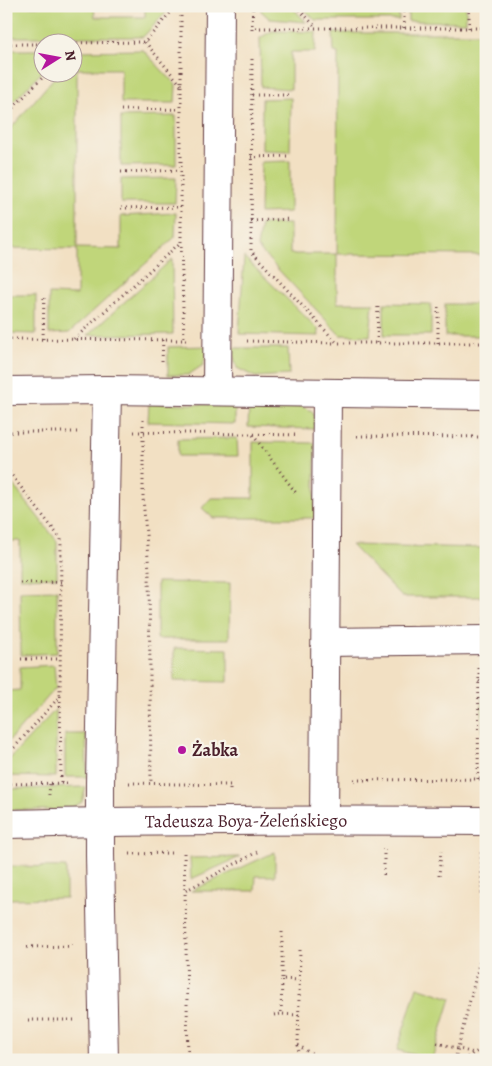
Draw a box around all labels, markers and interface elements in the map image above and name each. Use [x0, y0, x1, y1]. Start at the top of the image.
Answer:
north arrow [32, 32, 82, 82]
text: N [60, 49, 81, 62]
place label: Żabka [192, 738, 238, 762]
marker: Żabka [176, 744, 188, 756]
street label: Tadeusza Boya-Żeleńskiego [145, 808, 347, 833]

